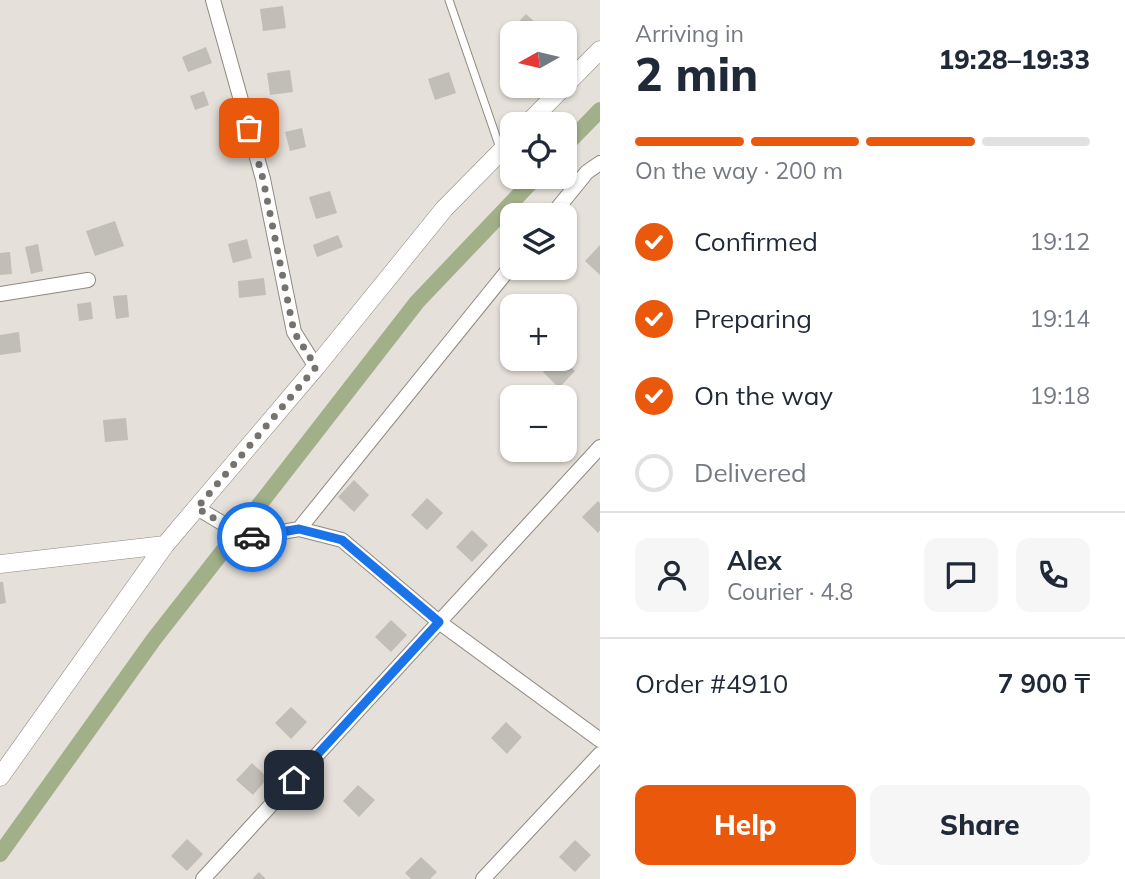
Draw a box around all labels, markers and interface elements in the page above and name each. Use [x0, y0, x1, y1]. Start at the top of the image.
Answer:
text: Arriving in [635, 19, 744, 48]
north arrow [500, 21, 578, 98]
map controls [500, 21, 577, 462]
text: 19:28–19:33 [939, 43, 1090, 76]
text: 2 min [635, 45, 758, 103]
pin [219, 98, 279, 158]
icon: bag [230, 109, 268, 147]
button: locate [500, 112, 577, 189]
text: On the way · 200 m [635, 156, 843, 185]
button: layers [500, 203, 577, 280]
icon: check [635, 223, 673, 261]
text: Confirmed [694, 225, 818, 258]
text: 19:12 [1030, 227, 1090, 256]
button: + [500, 294, 577, 371]
icon: check [635, 300, 673, 338]
text: Preparing [694, 302, 812, 335]
text: 19:14 [1030, 304, 1090, 333]
icon: check [635, 377, 673, 415]
text: On the way [694, 379, 833, 412]
text: 19:18 [1030, 381, 1090, 410]
button: − [500, 385, 577, 462]
text: Delivered [694, 456, 807, 489]
courier [217, 502, 287, 572]
icon: car [233, 518, 271, 556]
button: person [635, 538, 709, 612]
button: chat [924, 538, 998, 612]
button: phone [1016, 538, 1090, 612]
text: Alex [727, 544, 782, 577]
text: Courier · 4.8 [727, 577, 853, 606]
text: Order #4910 [635, 667, 788, 700]
text: 7 900 ₸ [998, 667, 1090, 700]
pin [264, 750, 324, 810]
icon: home [275, 761, 313, 799]
button: Help [635, 785, 856, 865]
button: Share [870, 785, 1090, 865]

